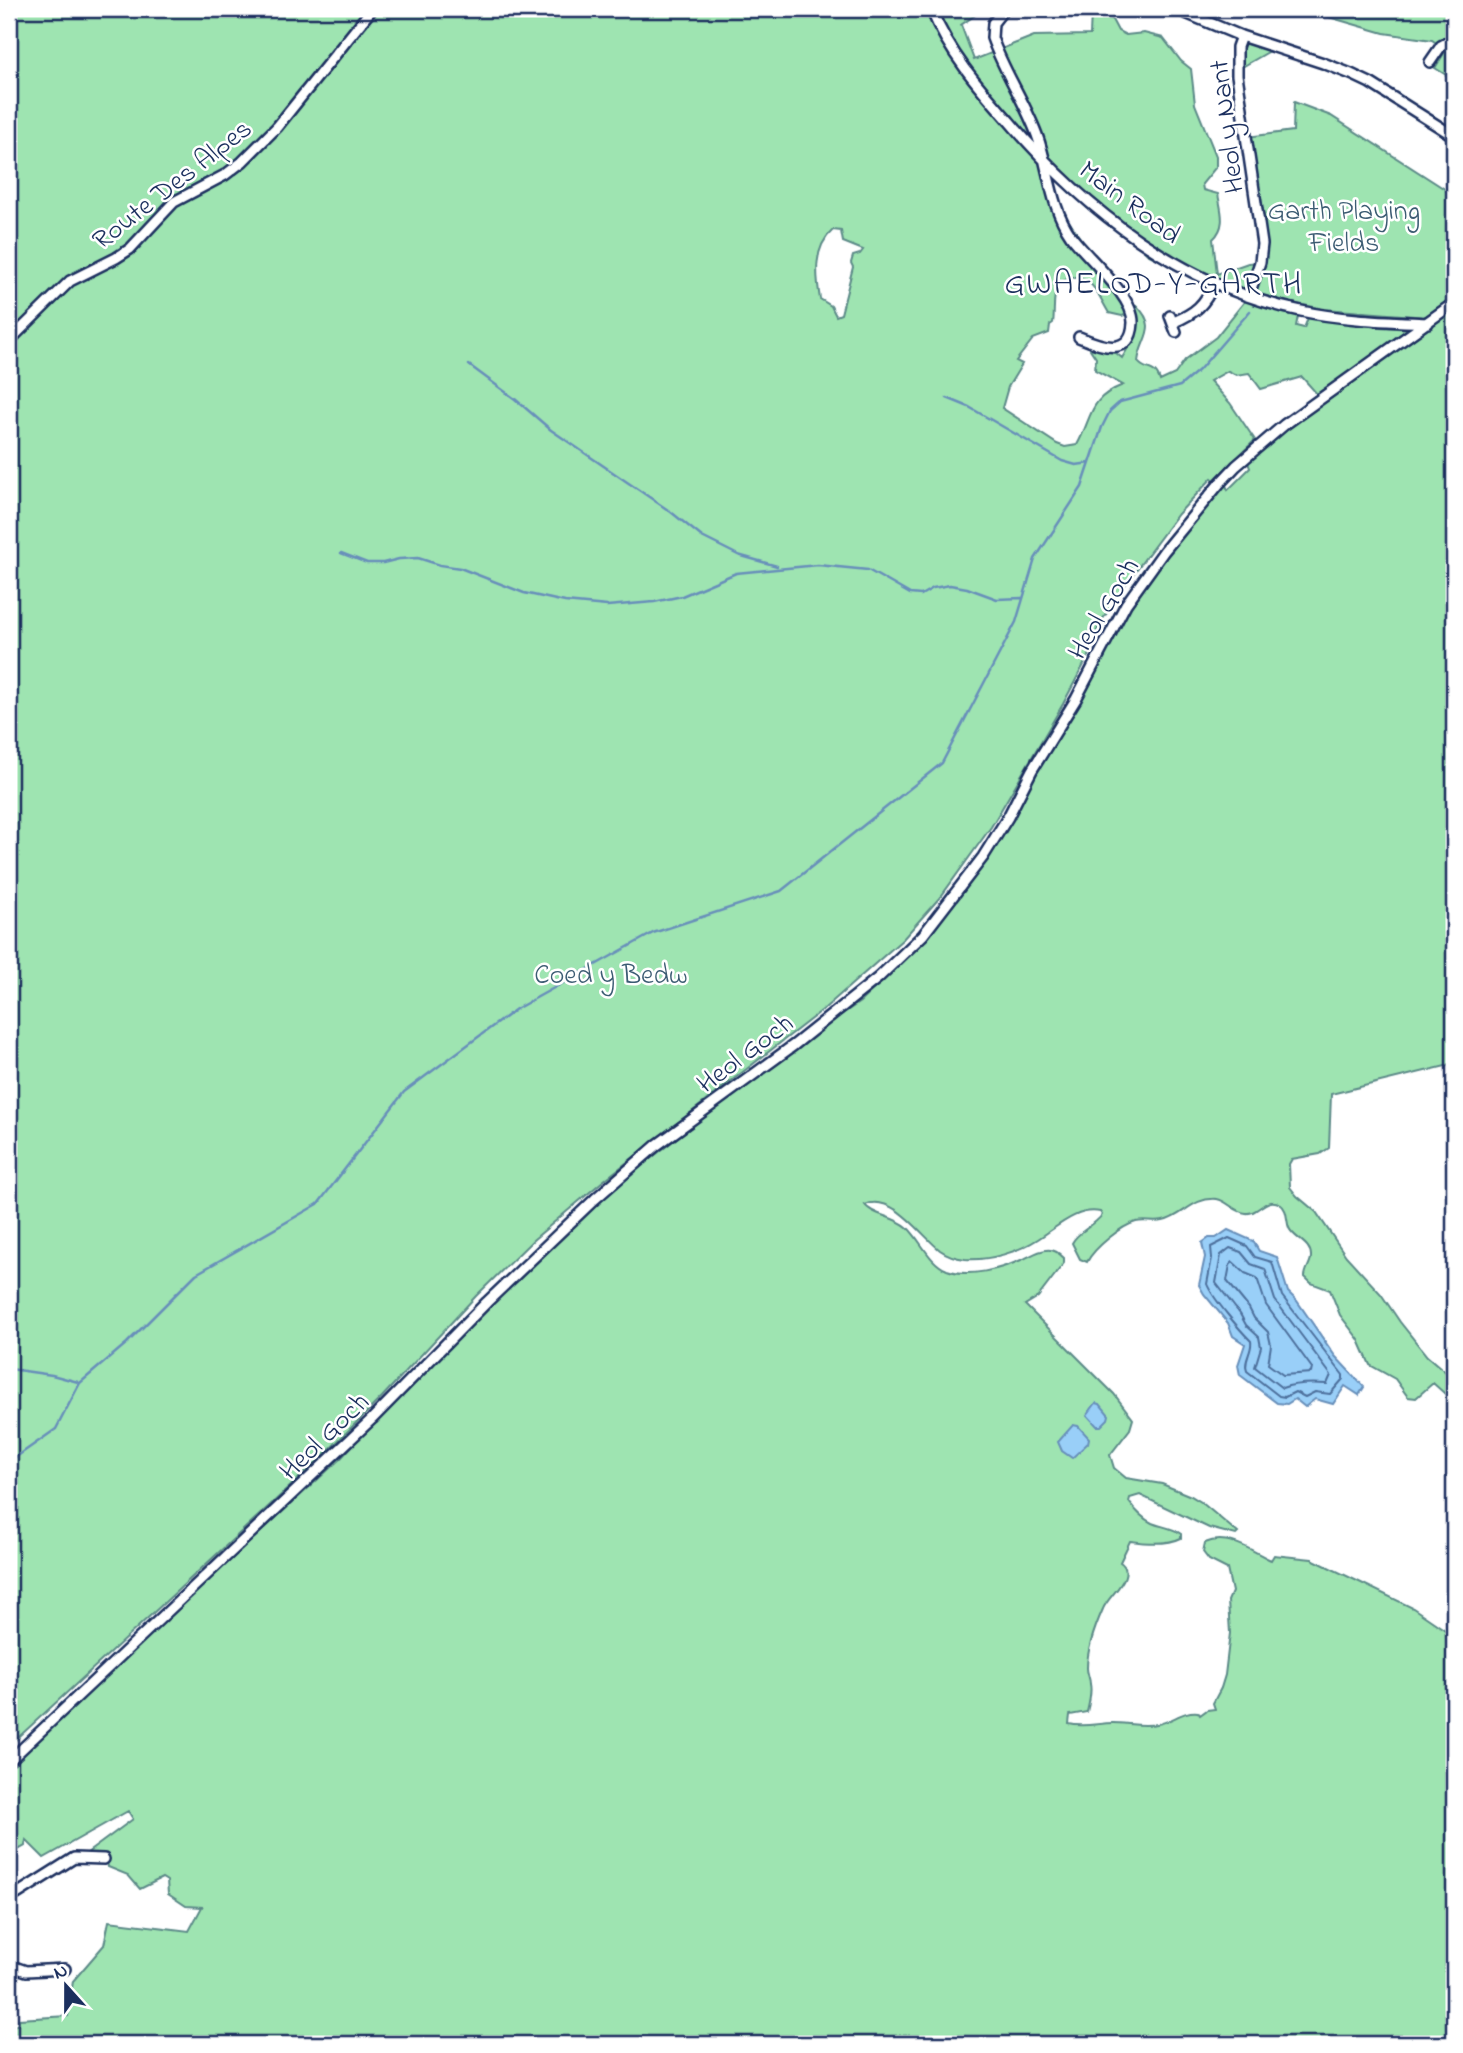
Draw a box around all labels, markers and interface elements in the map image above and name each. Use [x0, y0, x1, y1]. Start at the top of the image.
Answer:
street label: Heol y Nant [1200, 58, 1257, 196]
street label: Route Des Alpes [84, 110, 262, 261]
street label: Main Road [1069, 152, 1189, 256]
park label: Garth Playing Fields [1268, 192, 1420, 265]
district label: GWAELOD-Y-GARTH [1005, 262, 1303, 309]
street label: Heol Goch [1059, 551, 1151, 668]
park label: Coed y Bedw [534, 956, 688, 997]
street label: Heol Goch [689, 1005, 803, 1105]
street label: Heol Goch [271, 1384, 380, 1491]
north arrow [32, 1952, 102, 2022]
text: N [50, 1957, 72, 1987]

